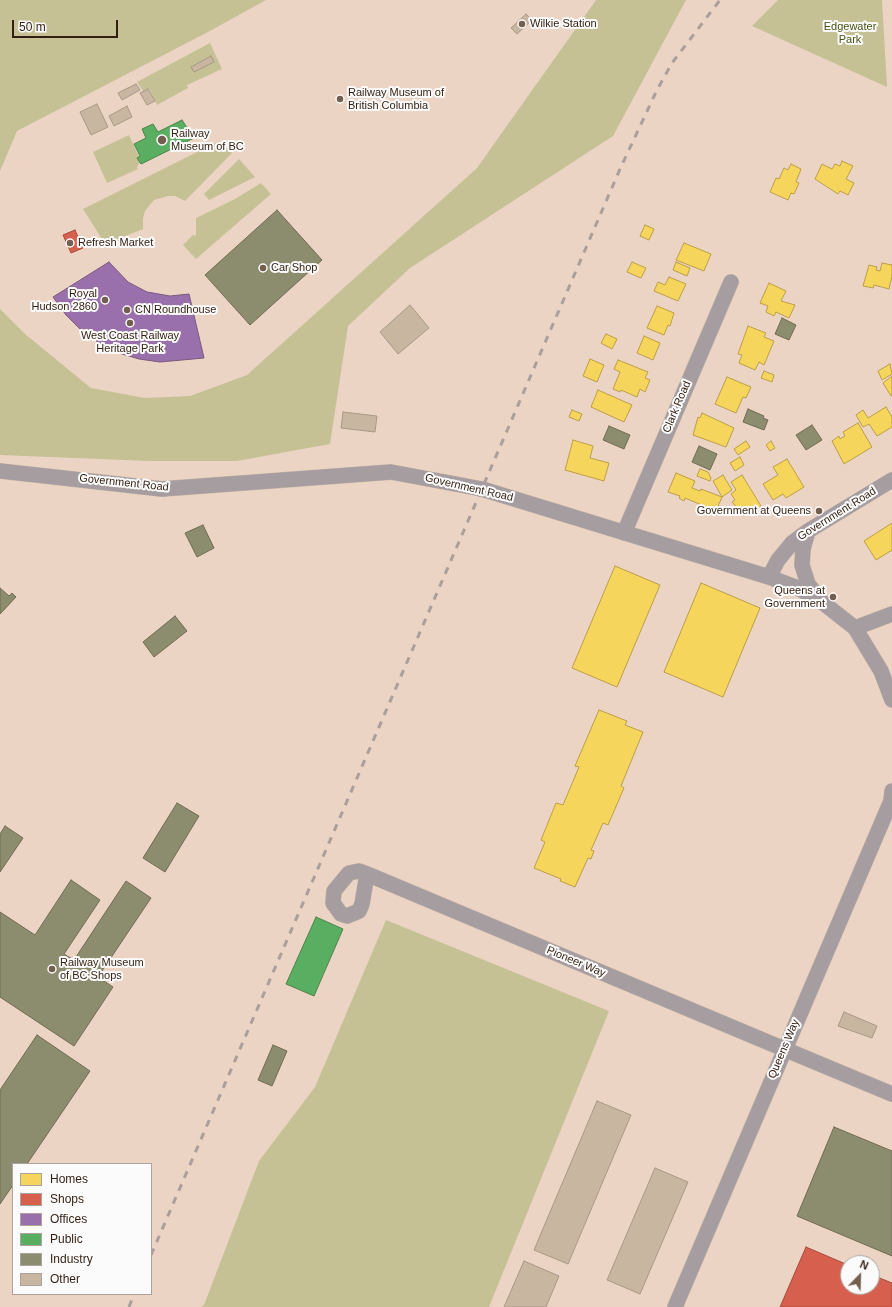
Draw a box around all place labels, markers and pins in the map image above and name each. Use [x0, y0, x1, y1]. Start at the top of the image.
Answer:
place label: Wilkie Station [530, 17, 597, 31]
marker: Wilkie Station [517, 19, 527, 29]
place label: Railway Museum of British Columbia [348, 86, 444, 112]
marker: Railway Museum of British Columbia [335, 94, 345, 104]
place label: Railway Museum of BC [171, 127, 244, 153]
marker: Railway Museum of BC [156, 134, 168, 146]
place label: Refresh Market [78, 236, 153, 250]
marker: Refresh Market [65, 238, 75, 248]
place label: Car Shop [271, 261, 317, 275]
marker: Car Shop [258, 263, 268, 273]
place label: Royal Hudson 2860 [32, 287, 97, 313]
marker: Royal Hudson 2860 [100, 295, 110, 305]
place label: CN Roundhouse [135, 303, 216, 317]
marker: CN Roundhouse [122, 305, 132, 315]
marker: West Coast Railway Heritage Park [125, 318, 135, 328]
place label: West Coast Railway Heritage Park [81, 329, 179, 355]
place label: Government at Queens [697, 504, 811, 518]
marker: Government at Queens [814, 506, 824, 516]
place label: Queens at Government [764, 584, 825, 610]
marker: Queens at Government [828, 592, 838, 602]
place label: Railway Museum of BC Shops [60, 956, 144, 982]
marker: Railway Museum of BC Shops [47, 964, 57, 974]

